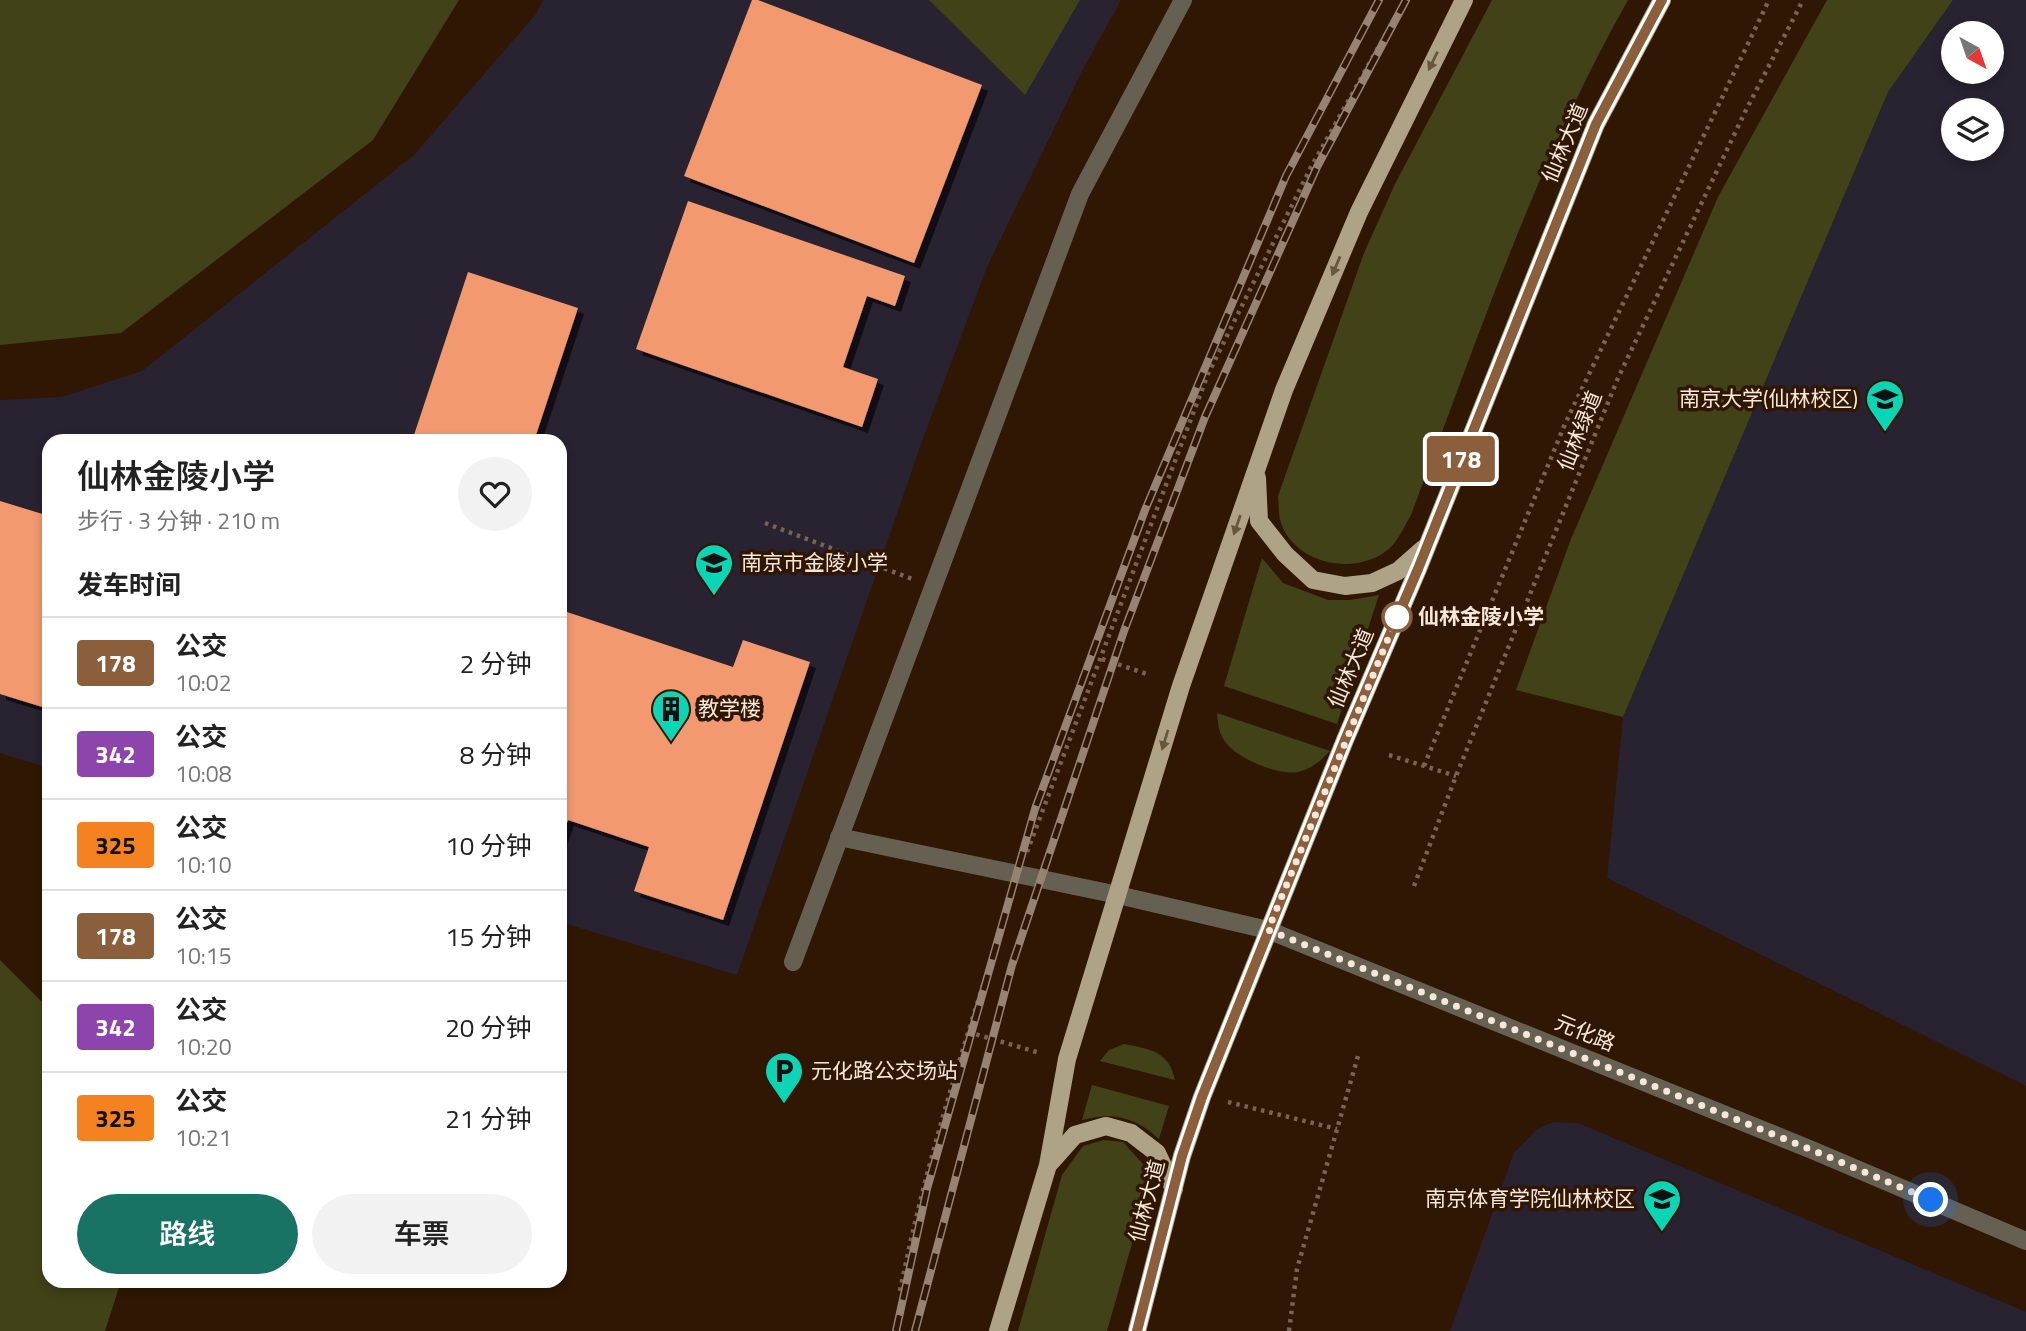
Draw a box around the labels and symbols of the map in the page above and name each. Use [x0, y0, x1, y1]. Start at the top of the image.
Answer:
north arrow [1941, 21, 2004, 84]
one-way arrow [1427, 51, 1438, 71]
street label: 仙林大道 [1533, 98, 1595, 188]
one-way arrow [1330, 256, 1341, 277]
school or university icon: 南京大学(仙林校区) [1864, 378, 1906, 433]
place label: 南京大学(仙林校区) [1679, 382, 1858, 414]
street label: 仙林绿道 [1549, 386, 1610, 476]
line badge: 178 [1421, 436, 1501, 482]
one-way arrow [1231, 514, 1242, 535]
school or university icon: 南京市金陵小学 [693, 542, 735, 597]
place label: 南京市金陵小学 [741, 546, 888, 578]
place label: 仙林金陵小学 [1418, 600, 1544, 632]
marker: 仙林金陵小学 [1382, 602, 1412, 632]
street label: 仙林大道 [1319, 623, 1381, 713]
building icon: 教学楼 [650, 688, 692, 743]
place label: 教学楼 [698, 692, 761, 724]
one-way arrow [1159, 730, 1169, 751]
street label: 元化路 [1550, 1005, 1621, 1059]
parking icon: 元化路公交场站 [763, 1050, 805, 1105]
place label: 元化路公交场站 [811, 1054, 958, 1086]
street label: 仙林大道 [1120, 1156, 1172, 1245]
school or university icon: 南京体育学院仙林校区 [1641, 1178, 1683, 1233]
place label: 南京体育学院仙林校区 [1425, 1182, 1635, 1214]
your location [1913, 1182, 1948, 1217]

